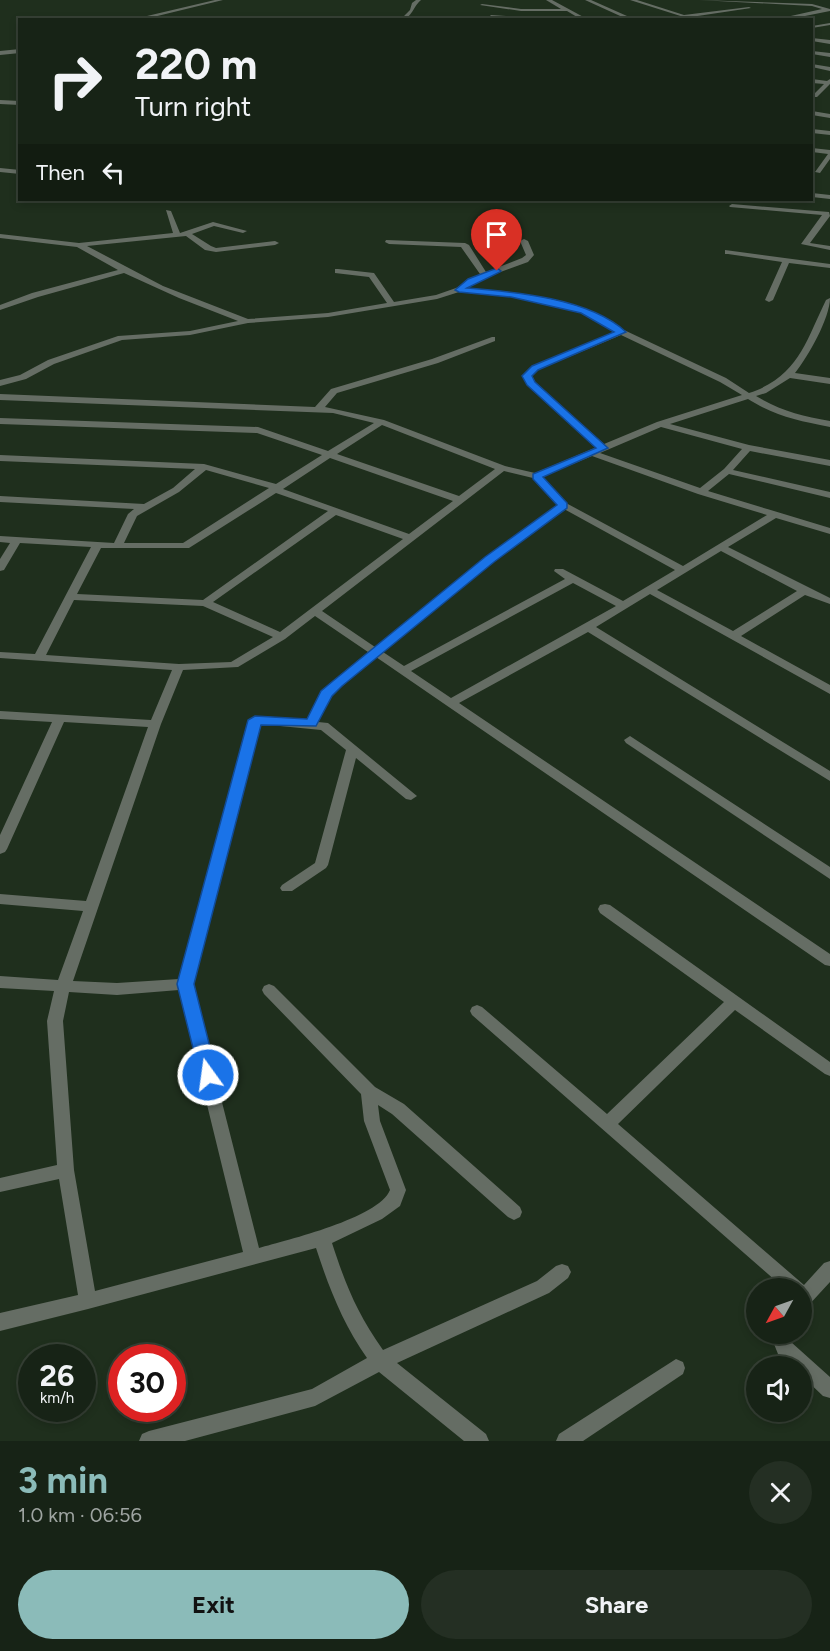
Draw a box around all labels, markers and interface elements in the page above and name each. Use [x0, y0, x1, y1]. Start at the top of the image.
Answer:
text: 220 m [135, 39, 257, 90]
icon: right [36, 42, 114, 120]
text: Turn right [135, 90, 251, 123]
icon: left [97, 156, 130, 189]
text: Then [36, 159, 85, 186]
pin [471, 209, 522, 271]
icon: arrive [480, 218, 513, 251]
position arrow [176, 1043, 240, 1107]
north arrow [746, 1278, 812, 1344]
map controls [746, 1278, 812, 1422]
speed limit sign: 30 [108, 1344, 186, 1422]
button: sound [746, 1356, 812, 1422]
text: 26 [40, 1357, 74, 1394]
text: km/h [40, 1389, 74, 1407]
text: 3 min [18, 1459, 108, 1502]
button: close [749, 1461, 812, 1524]
text: 1.0 km · 06:56 [18, 1503, 142, 1527]
button: Exit [18, 1570, 409, 1639]
button: Share [421, 1570, 812, 1639]

